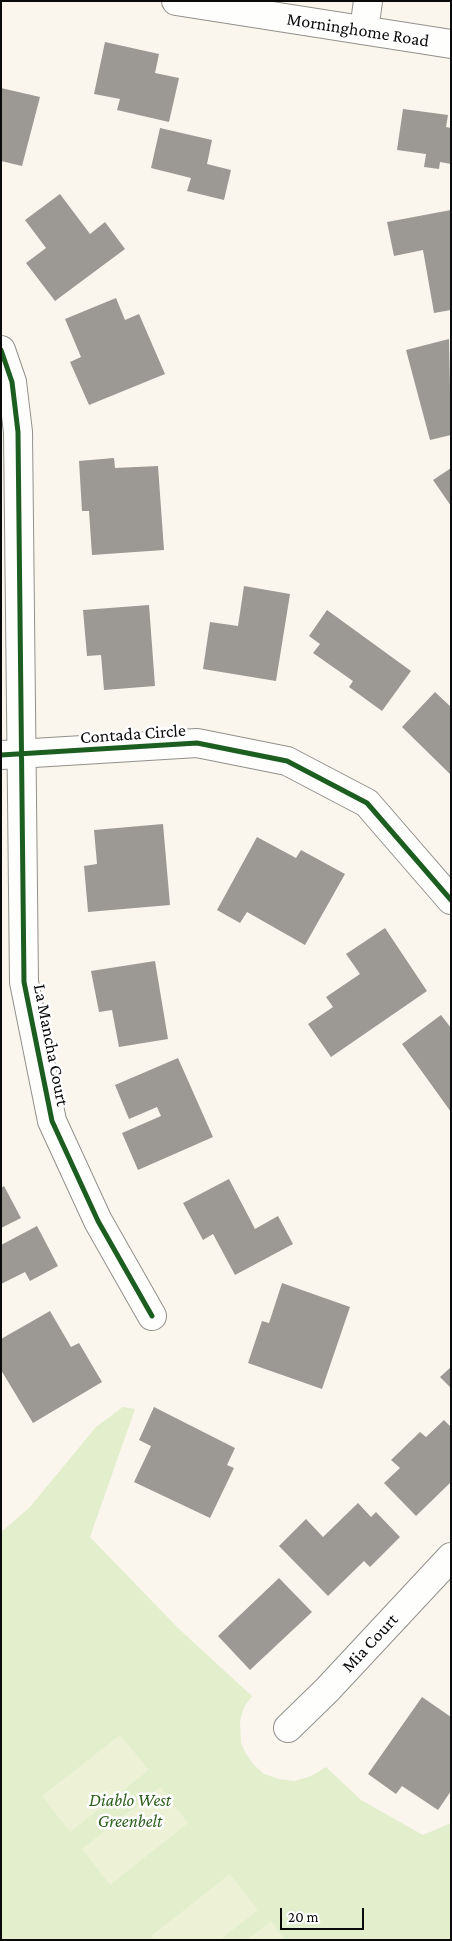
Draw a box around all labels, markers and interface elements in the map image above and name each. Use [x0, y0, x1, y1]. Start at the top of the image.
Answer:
street label: Morninghome Road [285, 8, 431, 52]
street label: Contada Circle [79, 720, 187, 748]
street label: La Mancha Court [29, 982, 73, 1108]
street label: Mia Court [337, 1609, 403, 1677]
park label: Diablo West Greenbelt [89, 1789, 171, 1832]
scale bar [282, 1898, 366, 1930]
text: 20 m [288, 1909, 319, 1925]

